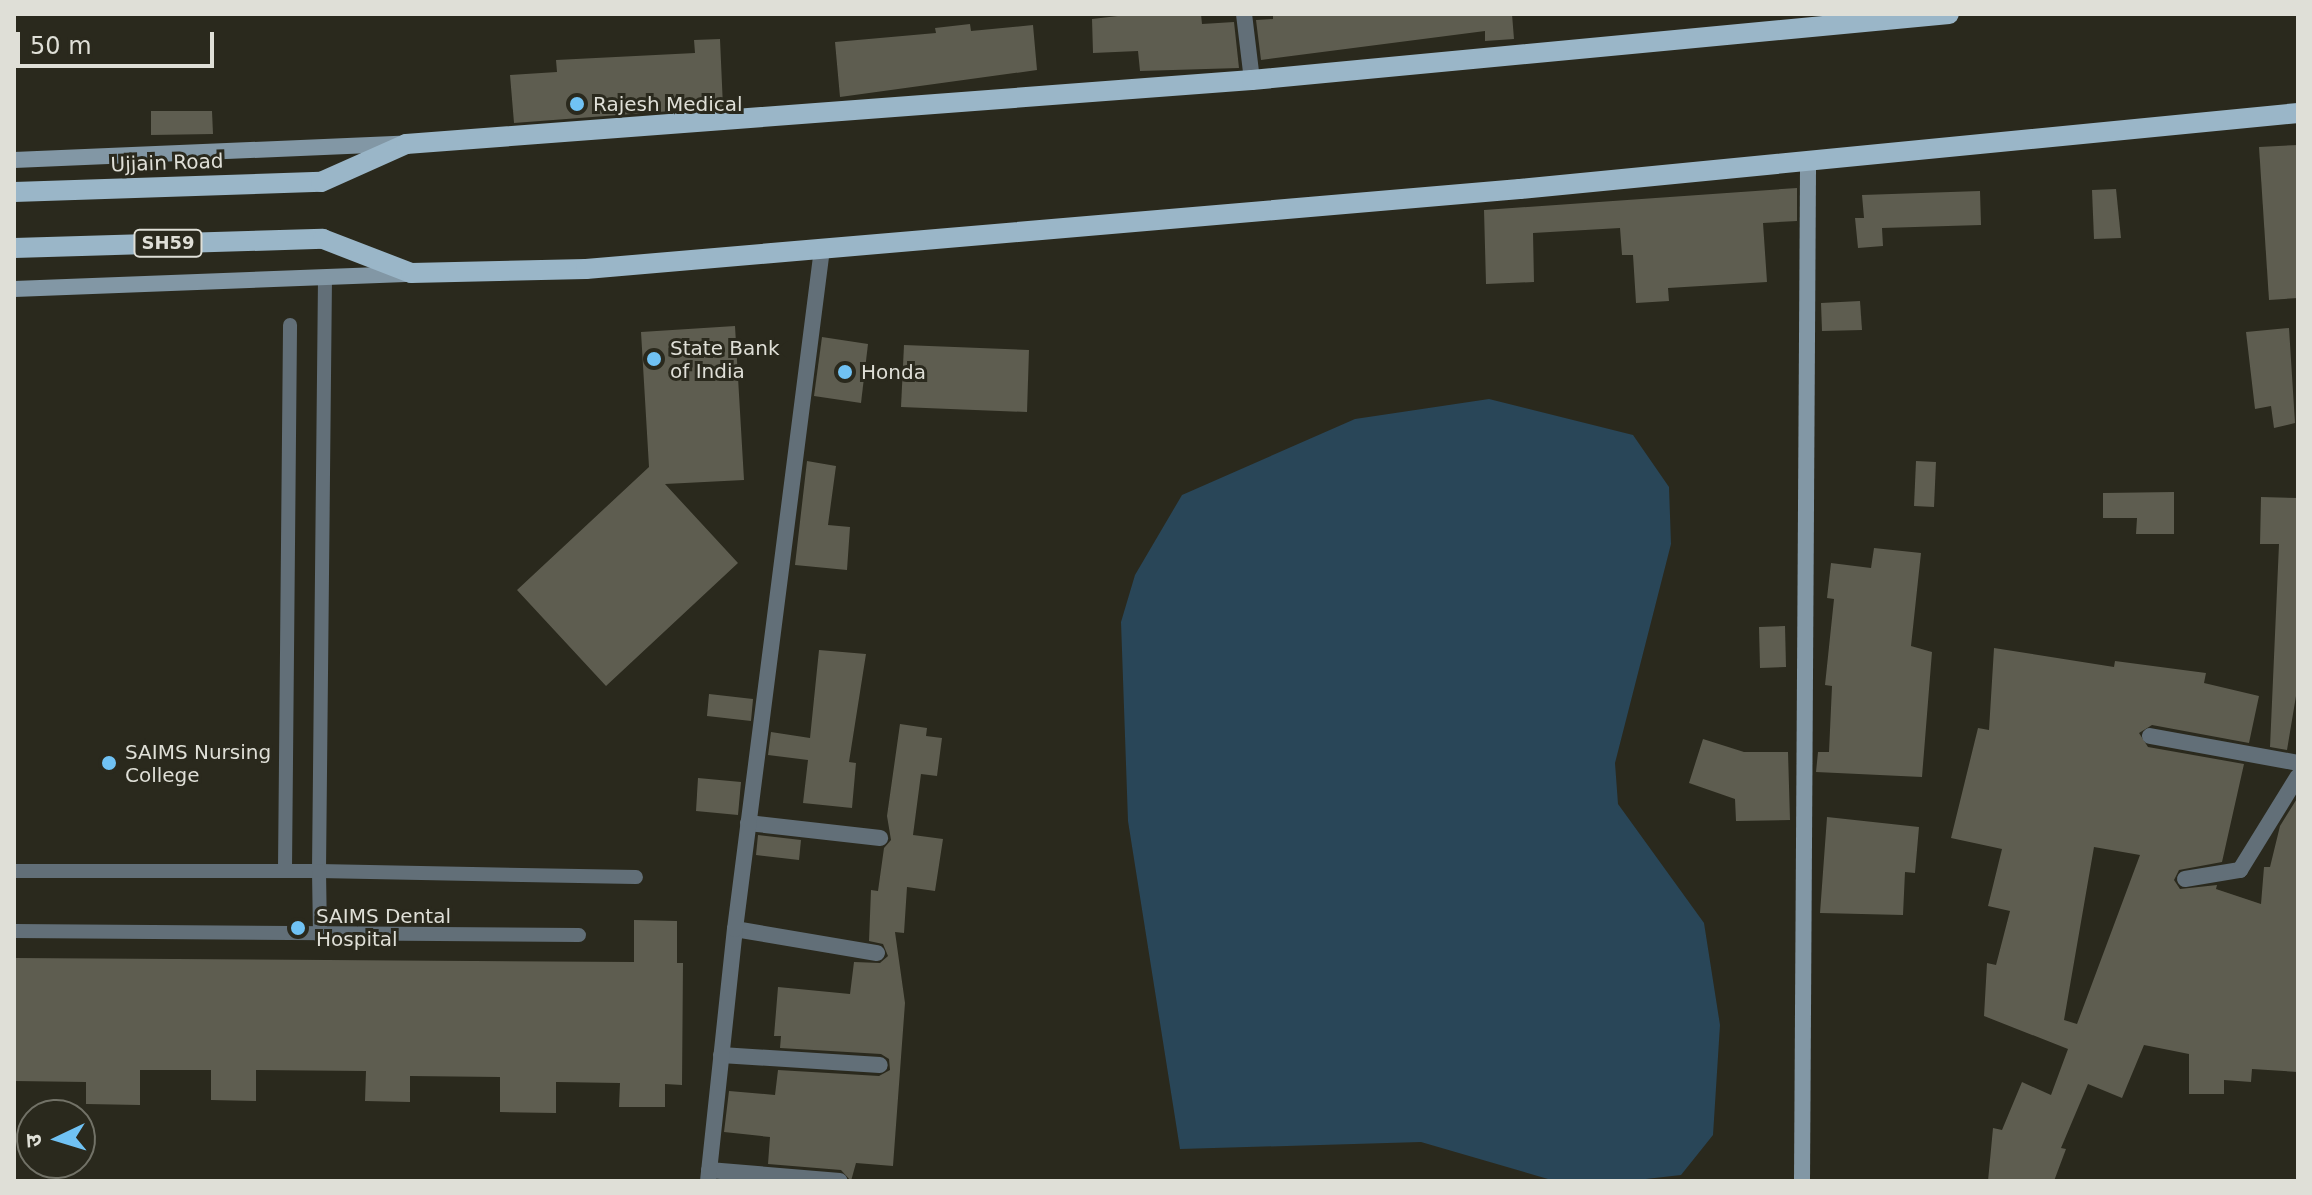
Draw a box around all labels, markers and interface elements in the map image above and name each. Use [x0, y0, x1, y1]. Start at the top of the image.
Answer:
scale bar [20, 16, 218, 66]
text: 50 m [30, 32, 92, 60]
place label: Rajesh Medical [593, 92, 743, 116]
marker: Rajesh Medical [568, 95, 586, 113]
street label: Ujjain Road [110, 149, 224, 177]
road number: SH59 [132, 229, 204, 257]
place label: State Bank of India [670, 336, 780, 383]
marker: State Bank of India [645, 350, 663, 368]
place label: Honda [861, 360, 926, 384]
marker: Honda [836, 363, 854, 381]
place label: SAIMS Nursing College [125, 740, 271, 787]
marker: SAIMS Nursing College [100, 754, 118, 772]
place label: SAIMS Dental Hospital [316, 904, 451, 951]
marker: SAIMS Dental Hospital [287, 917, 309, 939]
north arrow [16, 1099, 96, 1179]
text: उ [21, 1133, 46, 1148]

